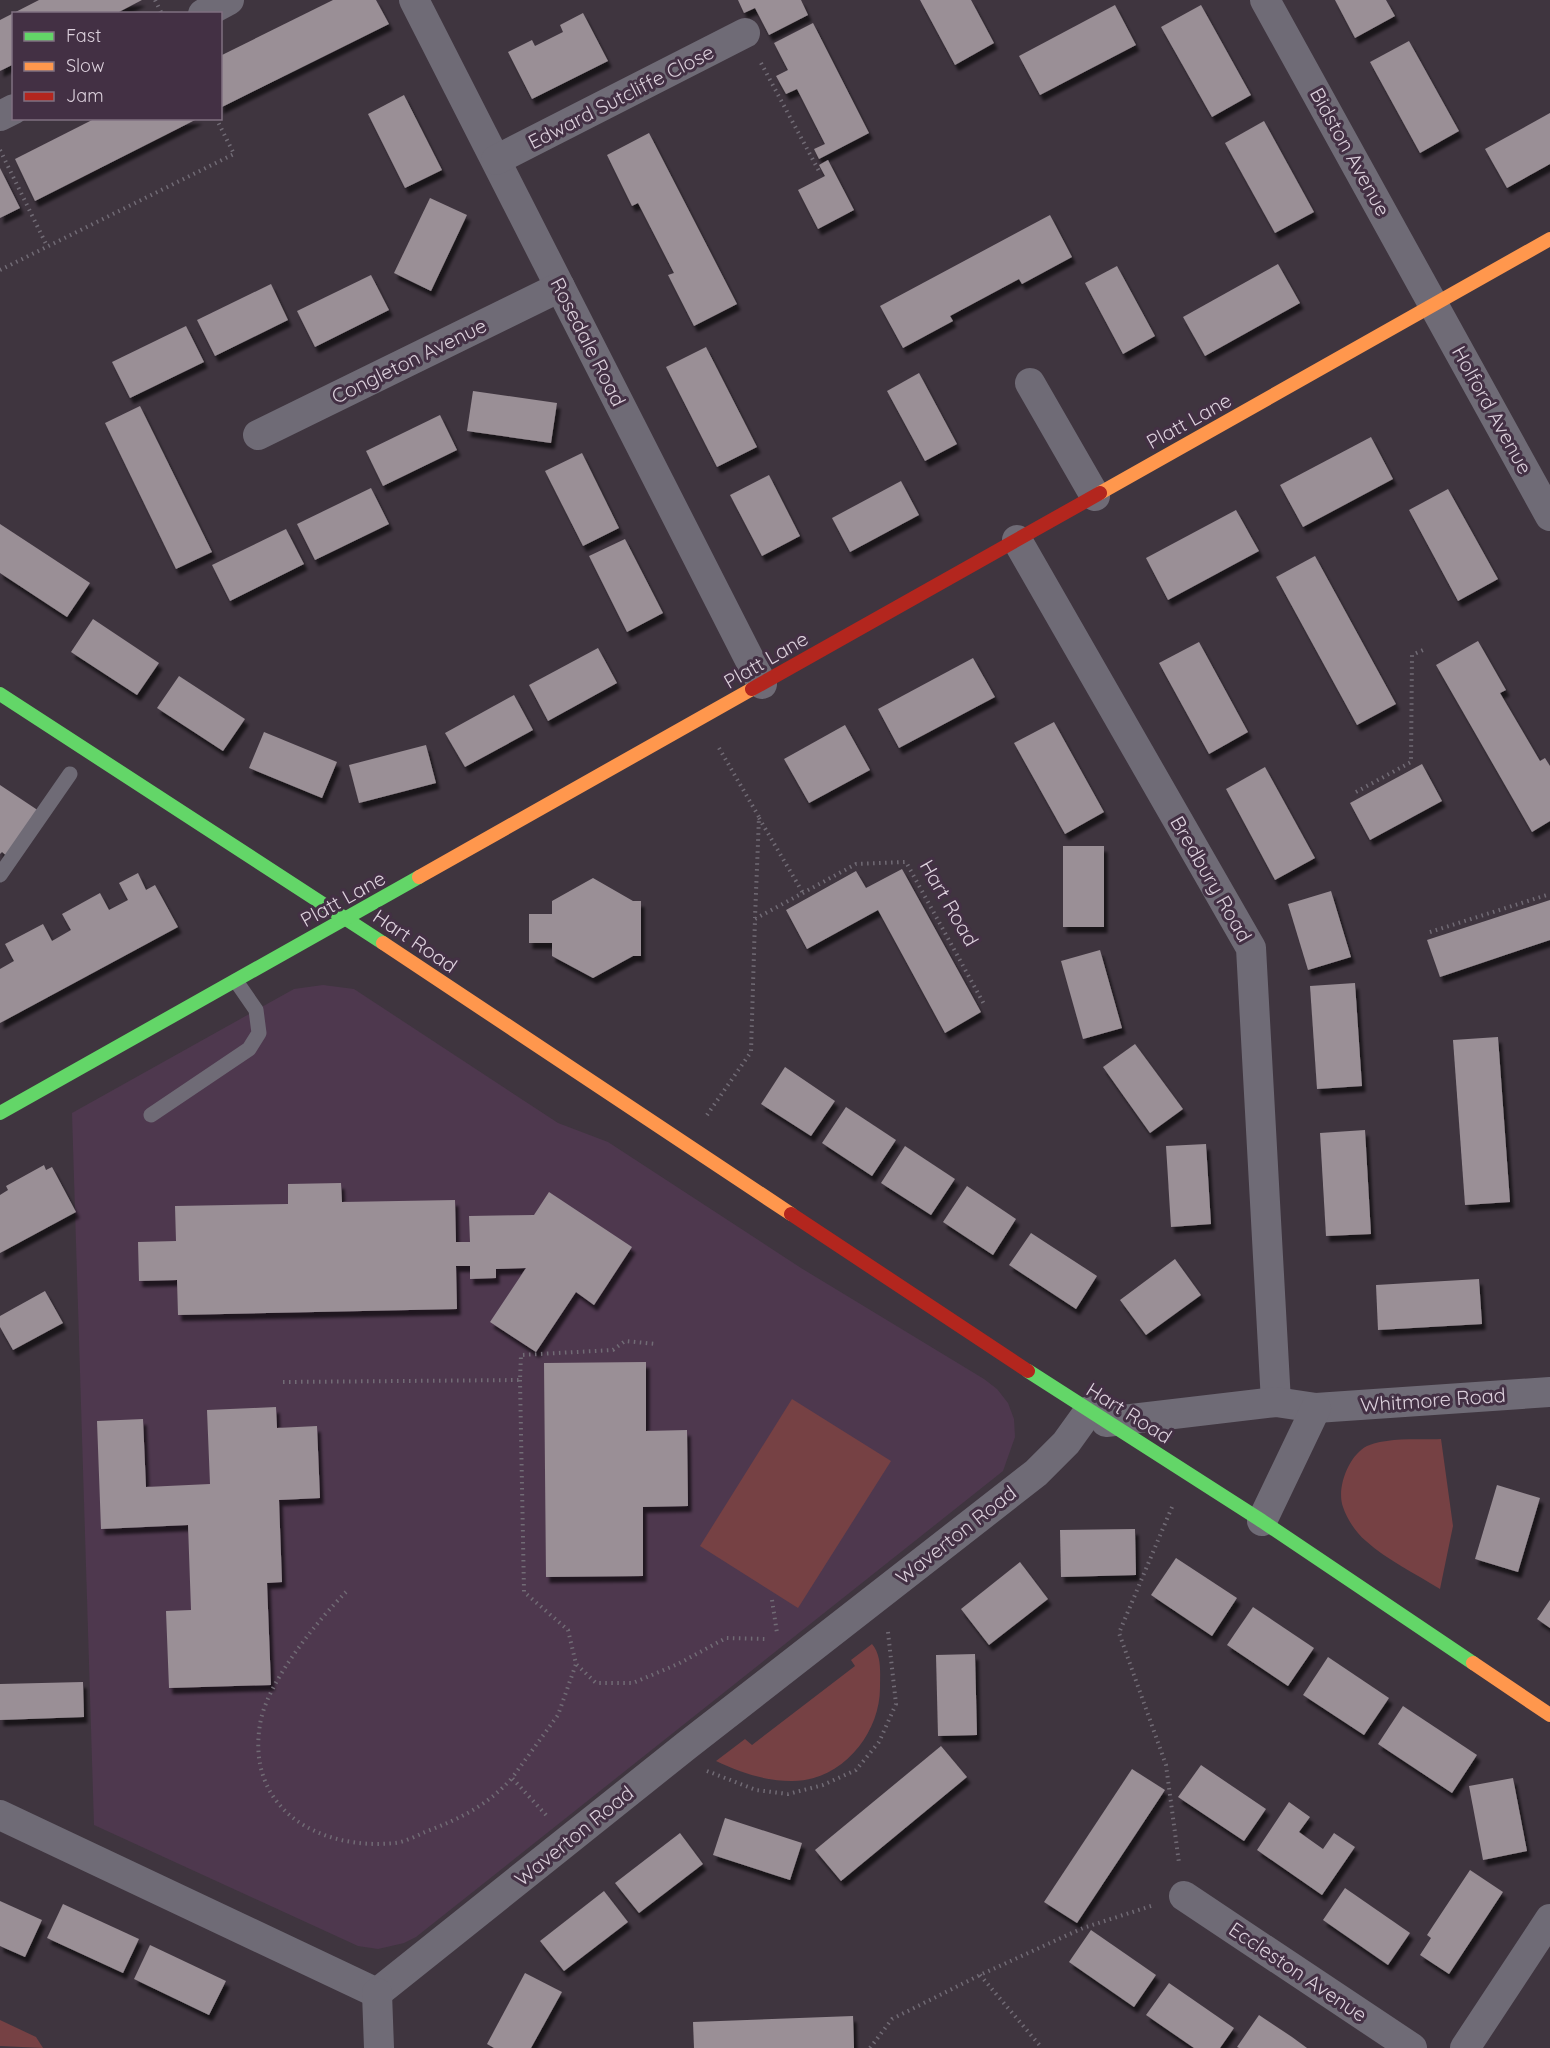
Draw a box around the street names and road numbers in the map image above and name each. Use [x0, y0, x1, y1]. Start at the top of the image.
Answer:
street label: Edward Sutcliffe Close [524, 39, 718, 154]
street label: Bidston Avenue [1305, 83, 1396, 220]
street label: Rosedale Road [545, 273, 632, 410]
street label: Congleton Avenue [327, 312, 490, 409]
street label: Holford Avenue [1447, 341, 1538, 478]
street label: Platt Lane [1142, 387, 1236, 454]
street label: Platt Lane [719, 625, 812, 694]
street label: Bredbury Road [1165, 811, 1258, 946]
street label: Hart Road [915, 855, 984, 951]
street label: Platt Lane [296, 865, 390, 932]
street label: Hart Road [368, 903, 462, 978]
street label: Hart Road [1082, 1377, 1177, 1449]
street label: Whitmore Road [1359, 1382, 1507, 1417]
street label: Waverton Road [891, 1480, 1021, 1589]
street label: Waverton Road [509, 1780, 638, 1891]
street label: Eccleston Avenue [1224, 1916, 1372, 2027]

